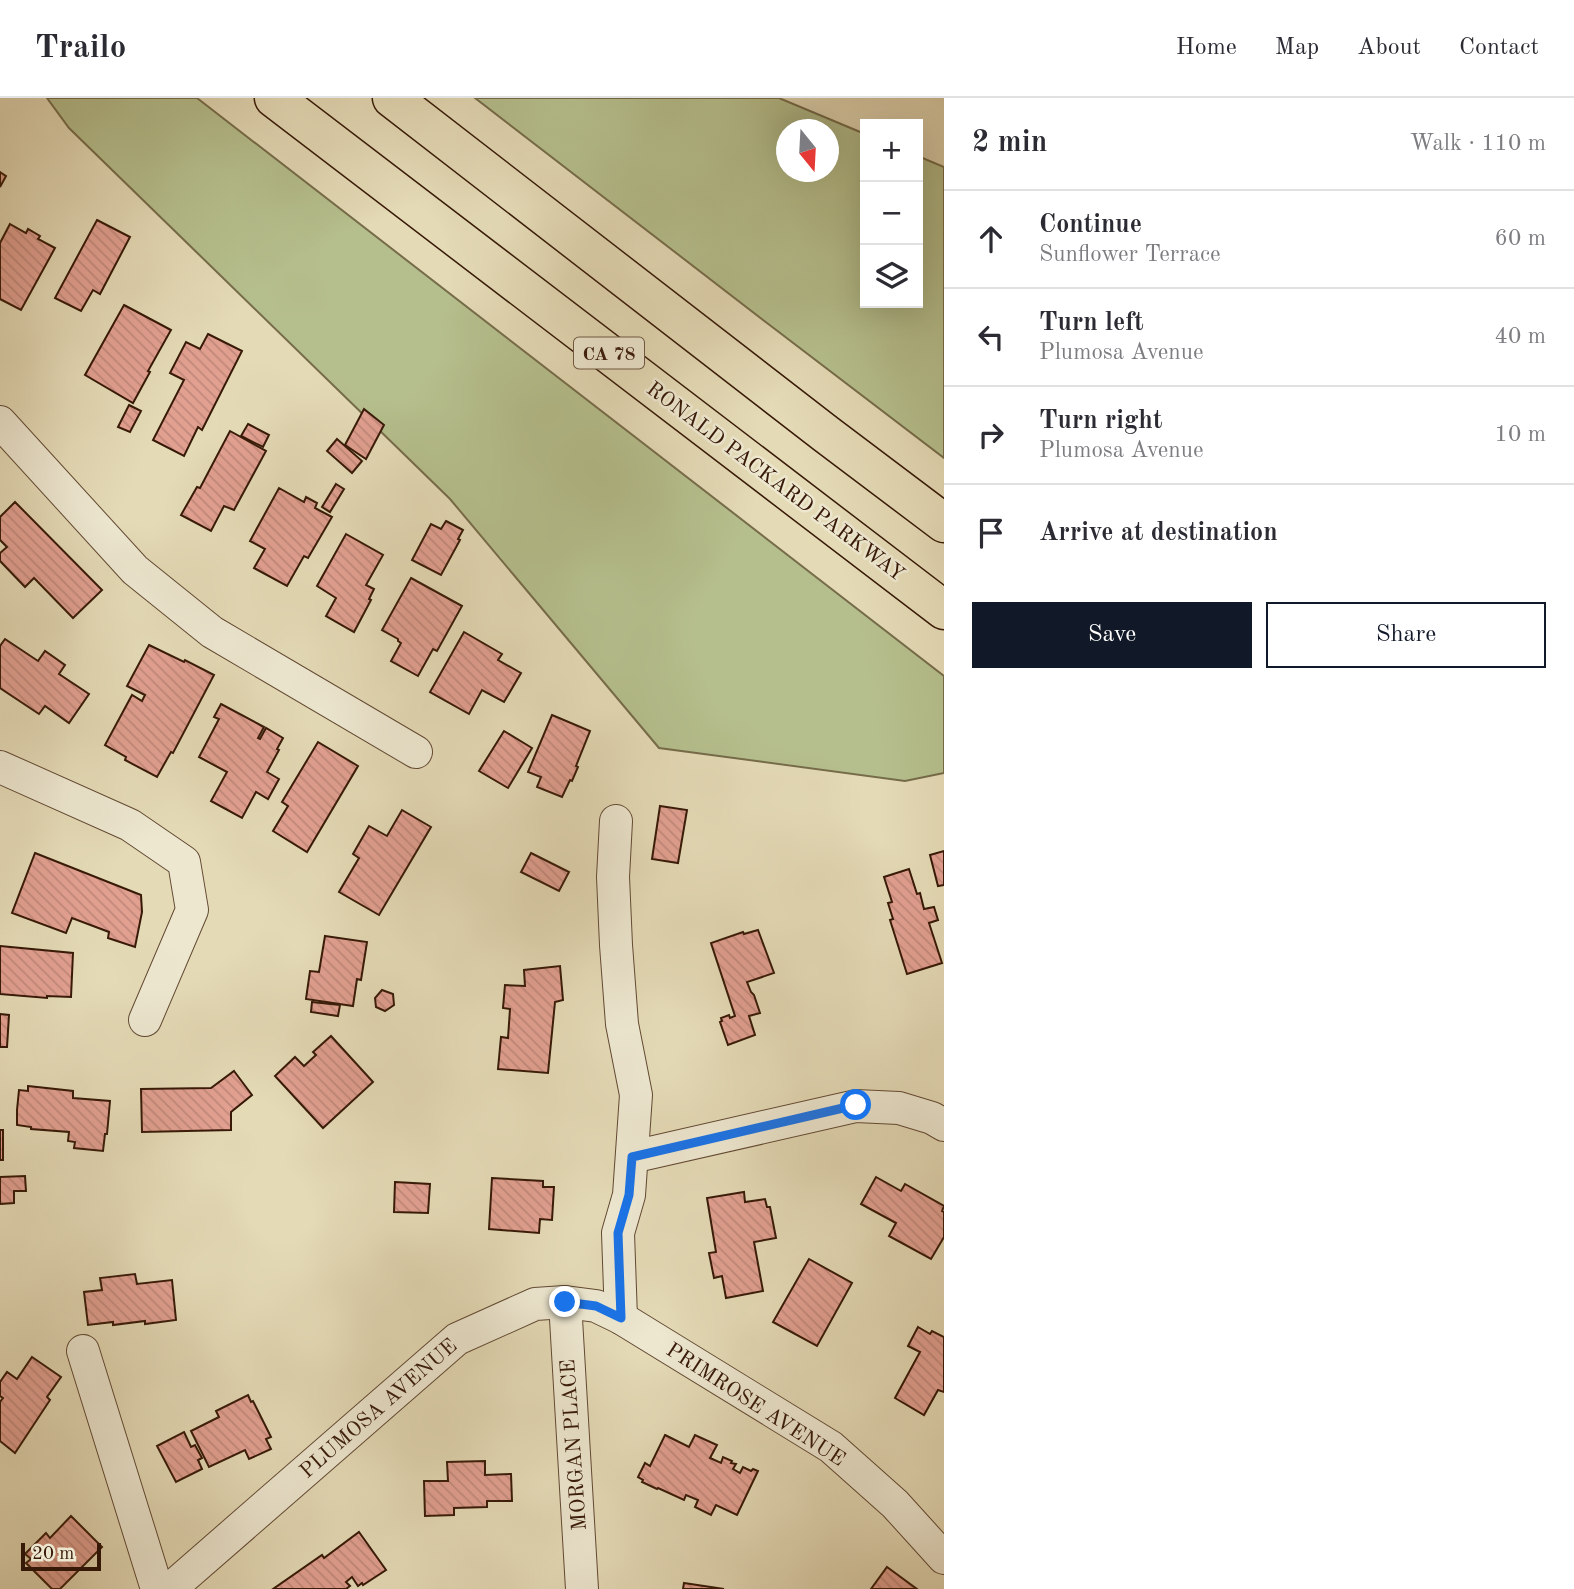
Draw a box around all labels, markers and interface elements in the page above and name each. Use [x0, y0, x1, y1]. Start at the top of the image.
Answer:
text: Trailo [35, 32, 126, 65]
text: Home [1176, 36, 1237, 60]
text: Map [1275, 36, 1319, 60]
text: About [1357, 36, 1421, 60]
text: Contact [1459, 36, 1539, 60]
north arrow [776, 119, 839, 182]
map controls [860, 119, 923, 308]
button: + [860, 119, 923, 182]
text: 2 min [972, 128, 1047, 158]
text: Walk · 110 m [1410, 132, 1546, 155]
button: − [860, 182, 923, 245]
text: Continue [1039, 212, 1142, 238]
icon: ahead [972, 220, 1010, 258]
text: 60 m [1495, 227, 1546, 250]
text: Sunflower Terrace [1039, 243, 1221, 266]
button: layers [860, 245, 923, 308]
text: Turn left [1039, 310, 1144, 336]
icon: left [972, 318, 1010, 356]
text: 40 m [1495, 325, 1546, 348]
road number: CA 78 [574, 338, 644, 368]
text: Plumosa Avenue [1039, 341, 1204, 364]
street label: RONALD PACKARD PARKWAY [642, 379, 908, 586]
text: Turn right [1039, 408, 1162, 434]
icon: right [972, 416, 1010, 454]
text: 10 m [1495, 423, 1546, 446]
text: Plumosa Avenue [1039, 439, 1204, 462]
icon: arrive [972, 514, 1010, 552]
text: Arrive at destination [1039, 520, 1278, 546]
button: Save [972, 602, 1252, 668]
button: Share [1266, 602, 1546, 668]
route start [840, 1089, 871, 1120]
route end [549, 1286, 580, 1317]
street label: PLUMOSA AVENUE [296, 1335, 462, 1483]
street label: PRIMROSE AVENUE [662, 1340, 848, 1471]
street label: MORGAN PLACE [558, 1358, 591, 1531]
scale bar [21, 1540, 102, 1572]
text: 20 m [32, 1545, 74, 1564]

